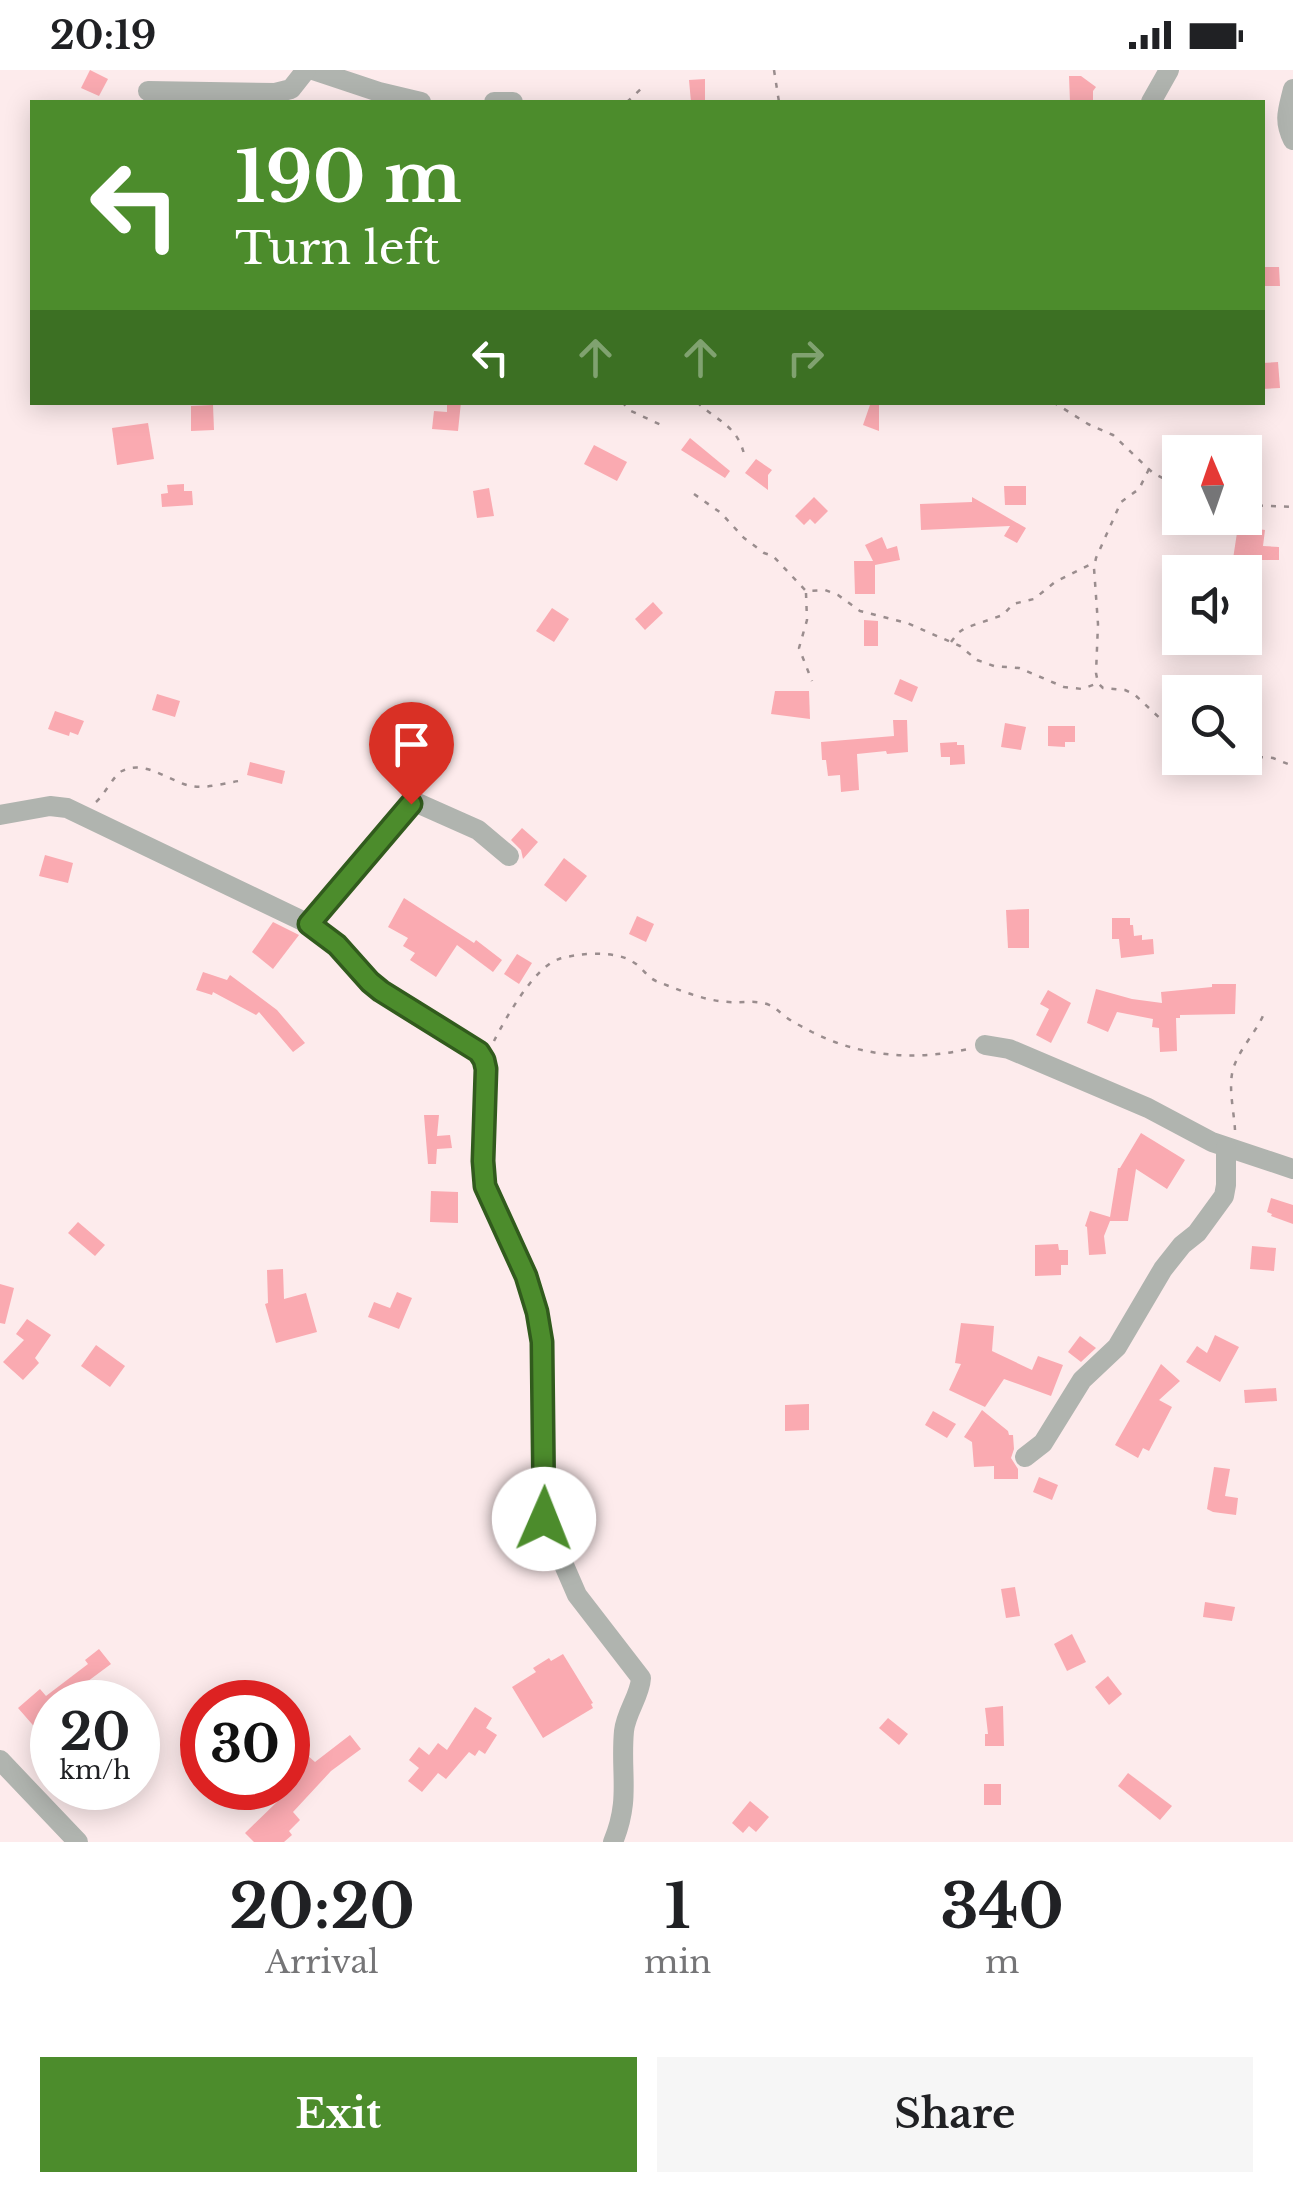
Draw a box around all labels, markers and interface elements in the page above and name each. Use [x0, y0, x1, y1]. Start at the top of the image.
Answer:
text: 20:19 [50, 12, 156, 59]
text: 190 m [235, 134, 462, 221]
icon: left [70, 140, 200, 270]
text: Turn left [235, 220, 440, 276]
icon: left [463, 330, 518, 385]
icon: ahead [568, 330, 623, 385]
icon: ahead [673, 330, 728, 385]
icon: right [778, 330, 833, 385]
north arrow [1162, 435, 1262, 535]
map controls [1162, 435, 1262, 775]
button: sound [1162, 555, 1262, 655]
button: search [1162, 675, 1262, 775]
pin [369, 702, 454, 805]
icon: arrive [384, 717, 439, 772]
position arrow [492, 1467, 596, 1571]
speed limit sign: 30 [180, 1680, 310, 1810]
text: 20 [60, 1701, 130, 1764]
text: km/h [60, 1755, 130, 1786]
text: 20:20 [229, 1870, 415, 1944]
text: 1 [665, 1870, 691, 1944]
text: 340 [940, 1870, 1064, 1944]
text: Arrival [265, 1942, 379, 1982]
text: min [644, 1942, 711, 1982]
text: m [985, 1942, 1019, 1982]
button: Exit [40, 2057, 637, 2172]
button: Share [657, 2057, 1253, 2172]

